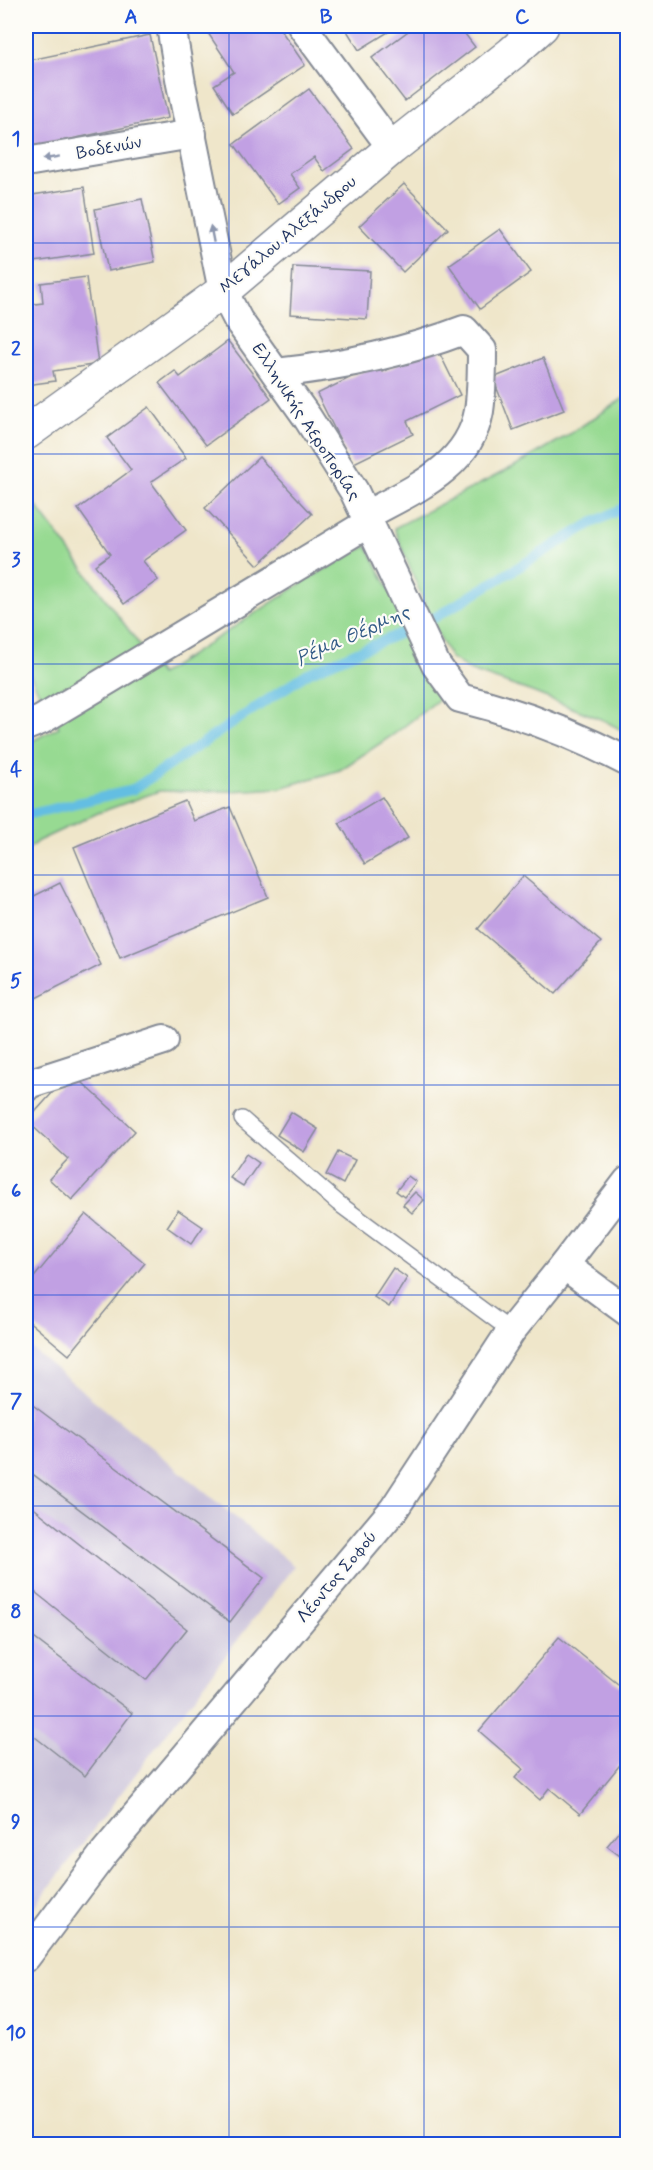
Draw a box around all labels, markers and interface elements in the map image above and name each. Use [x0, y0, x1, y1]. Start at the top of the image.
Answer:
text: A [124, 4, 138, 31]
text: B [320, 4, 333, 31]
text: C [515, 4, 530, 31]
text: 1 [12, 126, 20, 153]
street label: Βοδενών [74, 130, 144, 166]
one-way arrow [41, 154, 60, 163]
street label: Μεγάλου Αλεξάνδρου [214, 170, 362, 300]
one-way arrow [207, 224, 216, 243]
text: 2 [11, 336, 21, 363]
street label: Ελληνικής Αεροπορίας [246, 338, 366, 506]
text: 3 [11, 547, 21, 574]
water label: Ρέμα Θέρμης [292, 598, 415, 673]
text: 4 [10, 757, 22, 784]
text: 5 [10, 968, 22, 995]
text: 6 [11, 1178, 21, 1205]
text: 7 [10, 1388, 22, 1415]
street label: Λέοντος Σοφού [290, 1525, 383, 1628]
text: 8 [10, 1599, 22, 1626]
text: 9 [11, 1809, 21, 1836]
text: 10 [6, 2020, 26, 2047]

